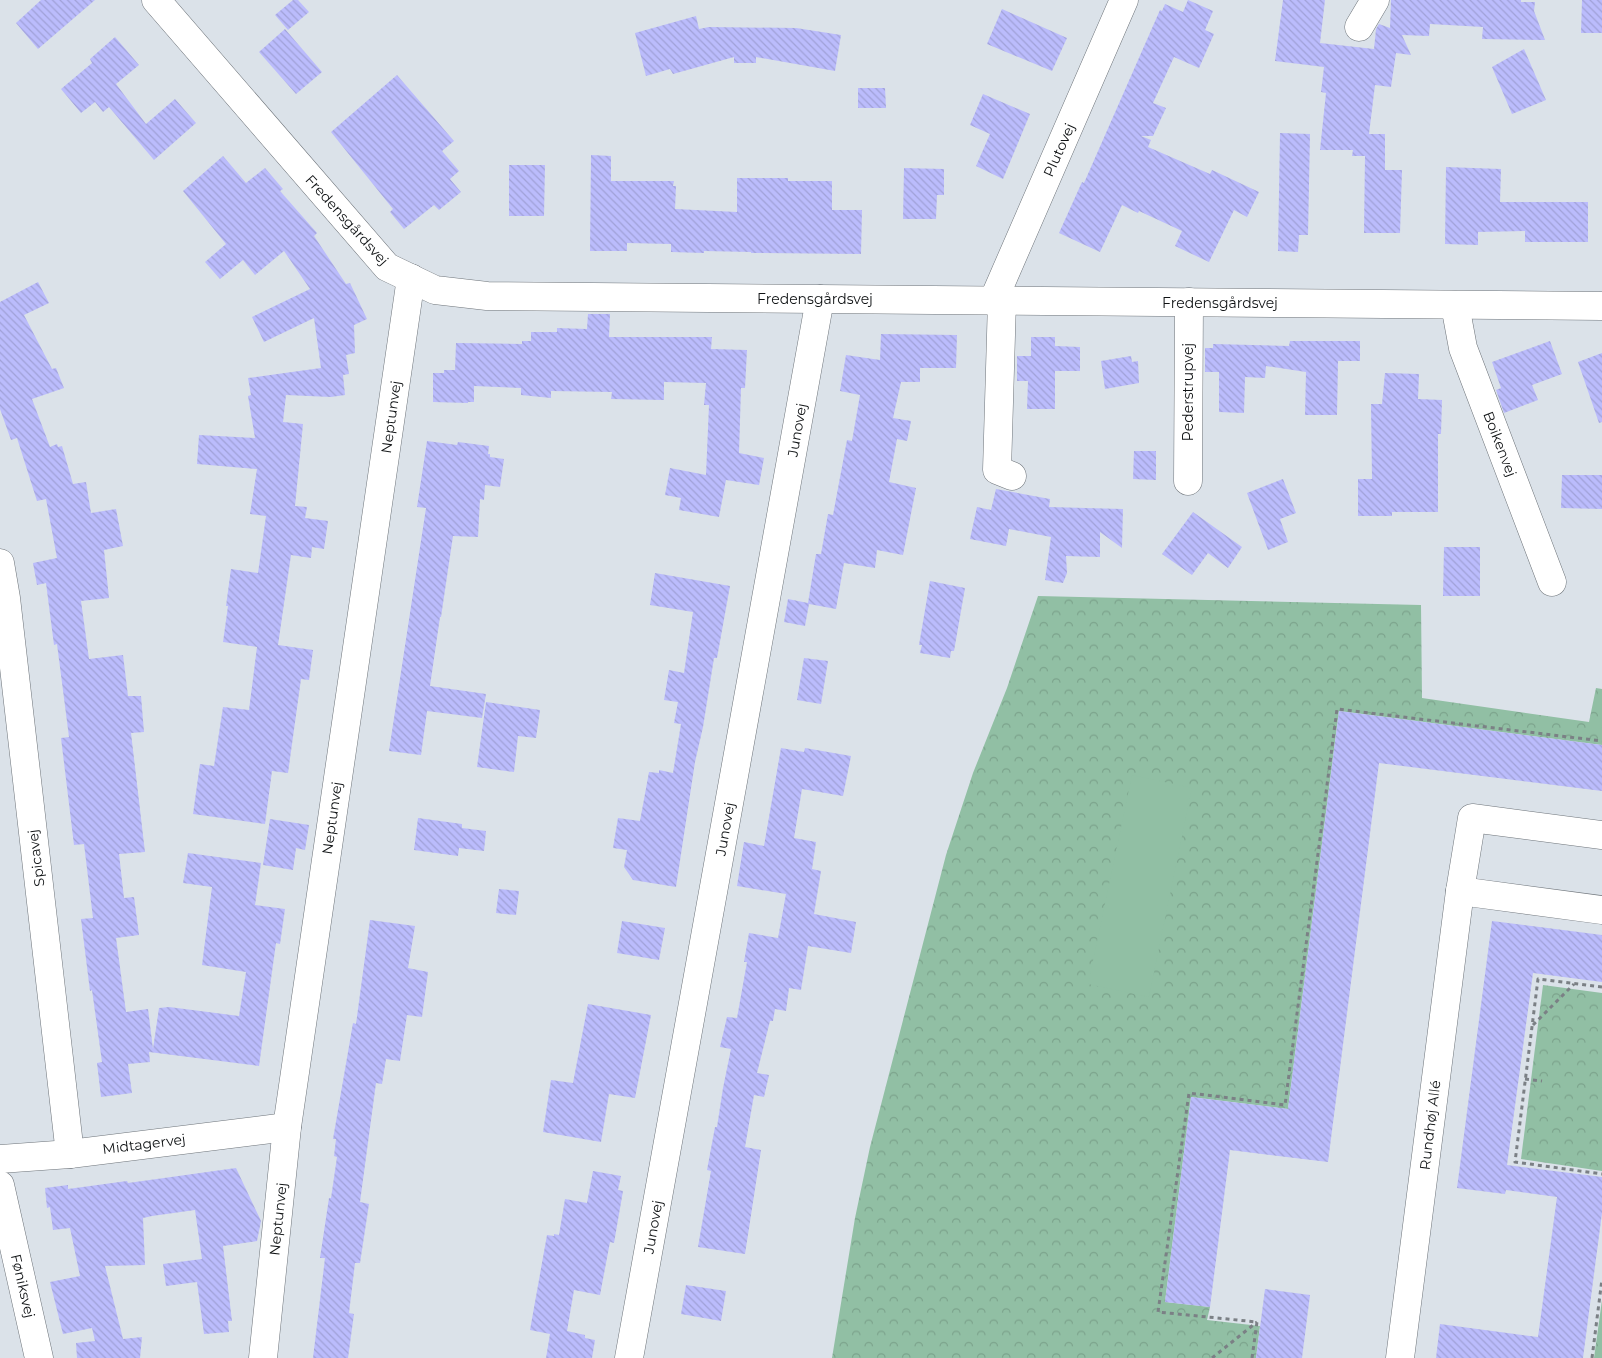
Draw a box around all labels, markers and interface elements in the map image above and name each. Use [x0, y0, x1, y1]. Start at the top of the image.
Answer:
street label: Plutovej [1039, 120, 1079, 180]
street label: Fredensgårdsvej [302, 171, 392, 269]
street label: Fredensgårdsvej [757, 290, 873, 308]
street label: Fredensgårdsvej [1162, 294, 1278, 312]
street label: Pederstrupvej [1179, 343, 1197, 441]
street label: Neptunvej [377, 379, 405, 455]
street label: Junovej [783, 402, 811, 459]
street label: Boikenvej [1479, 409, 1521, 479]
street label: Neptunvej [318, 780, 346, 856]
street label: Junovej [711, 801, 739, 858]
street label: Spicavej [24, 828, 48, 888]
street label: Rundhøj Allé [1416, 1079, 1444, 1171]
street label: Midtagervej [101, 1130, 187, 1158]
street label: Neptunvej [265, 1182, 291, 1256]
street label: Junovej [639, 1199, 667, 1256]
street label: Føniksvej [7, 1252, 39, 1320]

